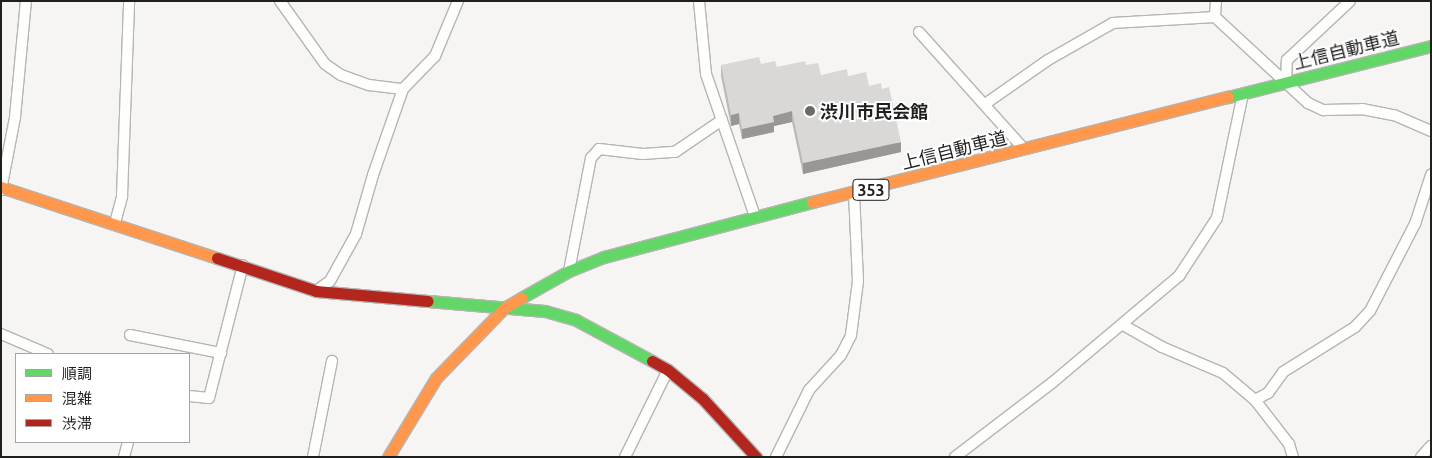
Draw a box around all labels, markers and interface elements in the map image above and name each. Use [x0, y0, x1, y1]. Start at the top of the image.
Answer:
street label: 上信自動車道 [1291, 26, 1401, 74]
place label: 渋川市民会館 [820, 100, 928, 122]
marker: 渋川市民会館 [804, 105, 816, 117]
street label: 上信自動車道 [899, 126, 1009, 174]
road number: 353 [852, 176, 890, 204]
legend [15, 353, 190, 443]
text: 順調 [62, 365, 92, 382]
text: 混雑 [62, 390, 92, 407]
text: 渋滞 [62, 415, 92, 432]

